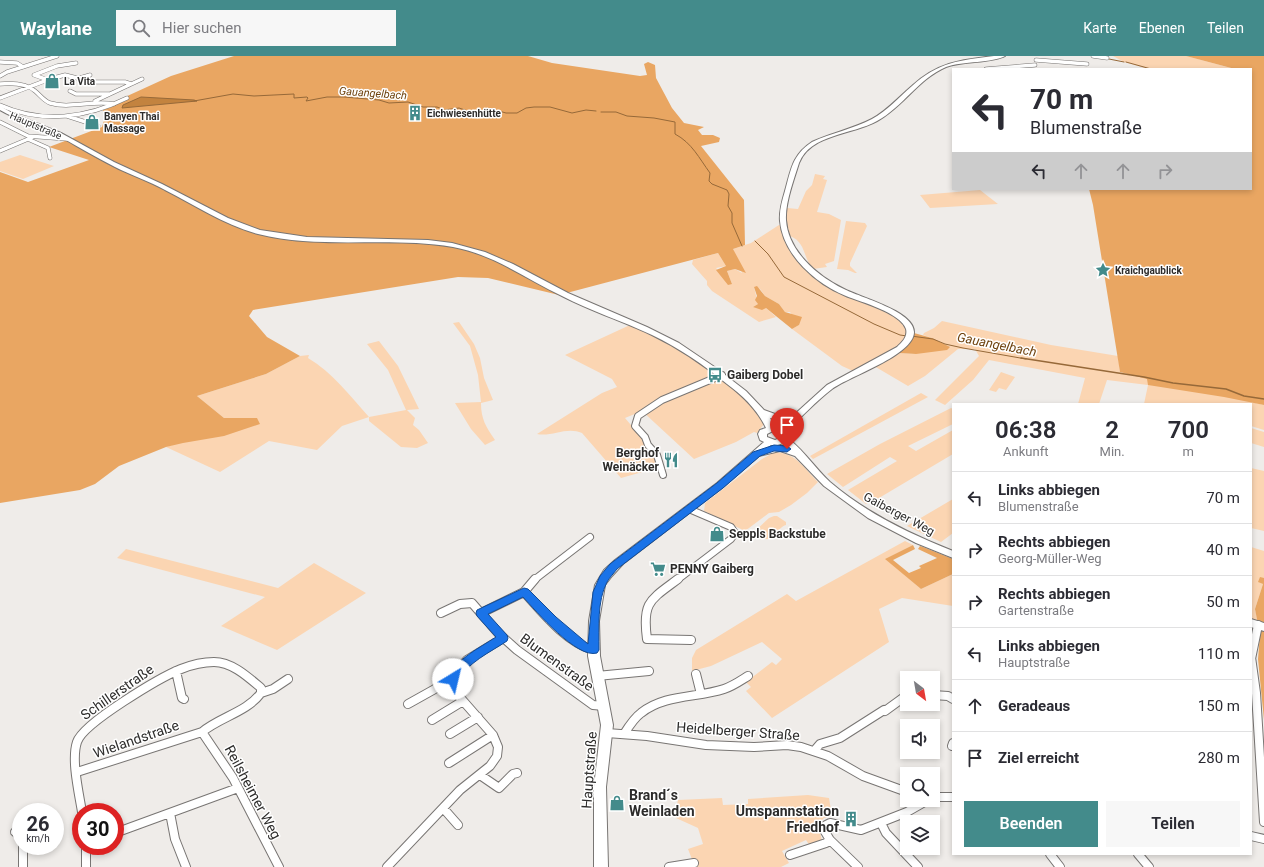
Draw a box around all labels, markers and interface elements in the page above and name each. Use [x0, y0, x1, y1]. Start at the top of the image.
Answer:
search box [116, 10, 396, 46]
text: Waylane [20, 17, 92, 40]
icon: search [130, 17, 152, 39]
text: Hier suchen [162, 19, 242, 37]
text: Karte [1083, 20, 1117, 36]
text: Ebenen [1139, 20, 1185, 36]
text: Teilen [1207, 20, 1244, 36]
shop icon: La Vita [43, 72, 61, 90]
place label: La Vita [64, 76, 96, 87]
text: 70 m [1030, 83, 1093, 116]
icon: left [964, 84, 1016, 136]
water label: Gauangelbach [339, 85, 408, 102]
building icon: Eichwiesenhütte [406, 104, 424, 122]
place label: Eichwiesenhütte [427, 108, 502, 119]
street label: Hauptstraße [8, 110, 63, 141]
place label: Banyen Thai Massage [104, 111, 160, 134]
shop icon: Banyen Thai Massage [83, 113, 101, 131]
text: Blumenstraße [1030, 117, 1142, 138]
icon: left [1028, 160, 1050, 182]
icon: ahead [1070, 160, 1092, 182]
icon: ahead [1112, 160, 1134, 182]
icon: right [1154, 160, 1176, 182]
place icon: Kraichgaublick [1094, 261, 1112, 279]
place label: Kraichgaublick [1115, 265, 1182, 276]
water label: Gauangelbach [956, 329, 1038, 360]
bus stop icon: Gaiberg Dobel [706, 366, 724, 384]
place label: Gaiberg Dobel [727, 368, 803, 382]
pin [770, 408, 804, 449]
icon: arrive [776, 414, 798, 436]
text: 06:38 [995, 416, 1056, 444]
text: 2 [1105, 416, 1119, 444]
text: 700 [1168, 416, 1209, 444]
text: Ankunft [1003, 444, 1048, 459]
text: Min. [1100, 444, 1125, 459]
text: m [1183, 444, 1194, 459]
place label: Berghof Weinäcker [602, 446, 660, 474]
restaurant icon: Berghof Weinäcker [662, 451, 680, 469]
text: Links abbiegen [998, 481, 1100, 499]
icon: left [964, 487, 986, 509]
street label: Gaiberger Weg [861, 489, 937, 539]
text: 70 m [1206, 489, 1240, 507]
text: Blumenstraße [998, 499, 1079, 514]
shop icon: Seppls Backstube [708, 525, 726, 543]
place label: Seppls Backstube [729, 527, 826, 541]
text: Rechts abbiegen [998, 533, 1111, 551]
icon: right [964, 539, 986, 561]
text: 40 m [1206, 541, 1240, 559]
text: Georg-Müller-Weg [998, 551, 1102, 566]
supermarket icon: PENNY Gaiberg [649, 560, 667, 578]
place label: PENNY Gaiberg [670, 562, 754, 576]
text: Rechts abbiegen [998, 585, 1111, 603]
icon: right [964, 591, 986, 613]
text: 50 m [1206, 593, 1240, 611]
text: Gartenstraße [998, 603, 1074, 618]
street label: Blumenstraße [517, 630, 597, 694]
text: Links abbiegen [998, 637, 1100, 655]
icon: left [964, 643, 986, 665]
text: 110 m [1198, 645, 1240, 663]
text: Hauptstraße [998, 655, 1070, 670]
position arrow [432, 658, 474, 700]
street label: Schillerstraße [77, 661, 157, 723]
north arrow [900, 671, 940, 711]
map controls [900, 671, 940, 855]
icon: ahead [964, 695, 986, 717]
text: Geradeaus [998, 697, 1070, 715]
text: 150 m [1198, 697, 1240, 715]
street label: Wielandstraße [91, 717, 181, 761]
street label: Heidelberger Straße [676, 719, 800, 743]
button: sound [900, 719, 940, 759]
street label: Hauptstraße [578, 731, 600, 809]
street label: Reilsheimer Weg [222, 742, 284, 842]
icon: arrive [964, 747, 986, 769]
text: Ziel erreicht [998, 749, 1079, 767]
text: 280 m [1198, 749, 1240, 767]
button: search [900, 767, 940, 807]
place label: Brand´s Weinladen [629, 787, 695, 819]
shop icon: Brand´s Weinladen [608, 794, 626, 812]
button: Beenden [964, 801, 1098, 847]
button: Teilen [1106, 801, 1240, 847]
speed limit sign: 30 [72, 803, 124, 855]
place label: Umspannstation Friedhof [736, 803, 840, 835]
building icon: Umspannstation Friedhof [842, 810, 860, 828]
text: 26 [27, 812, 49, 836]
button: layers [900, 815, 940, 855]
text: km/h [26, 833, 50, 844]

